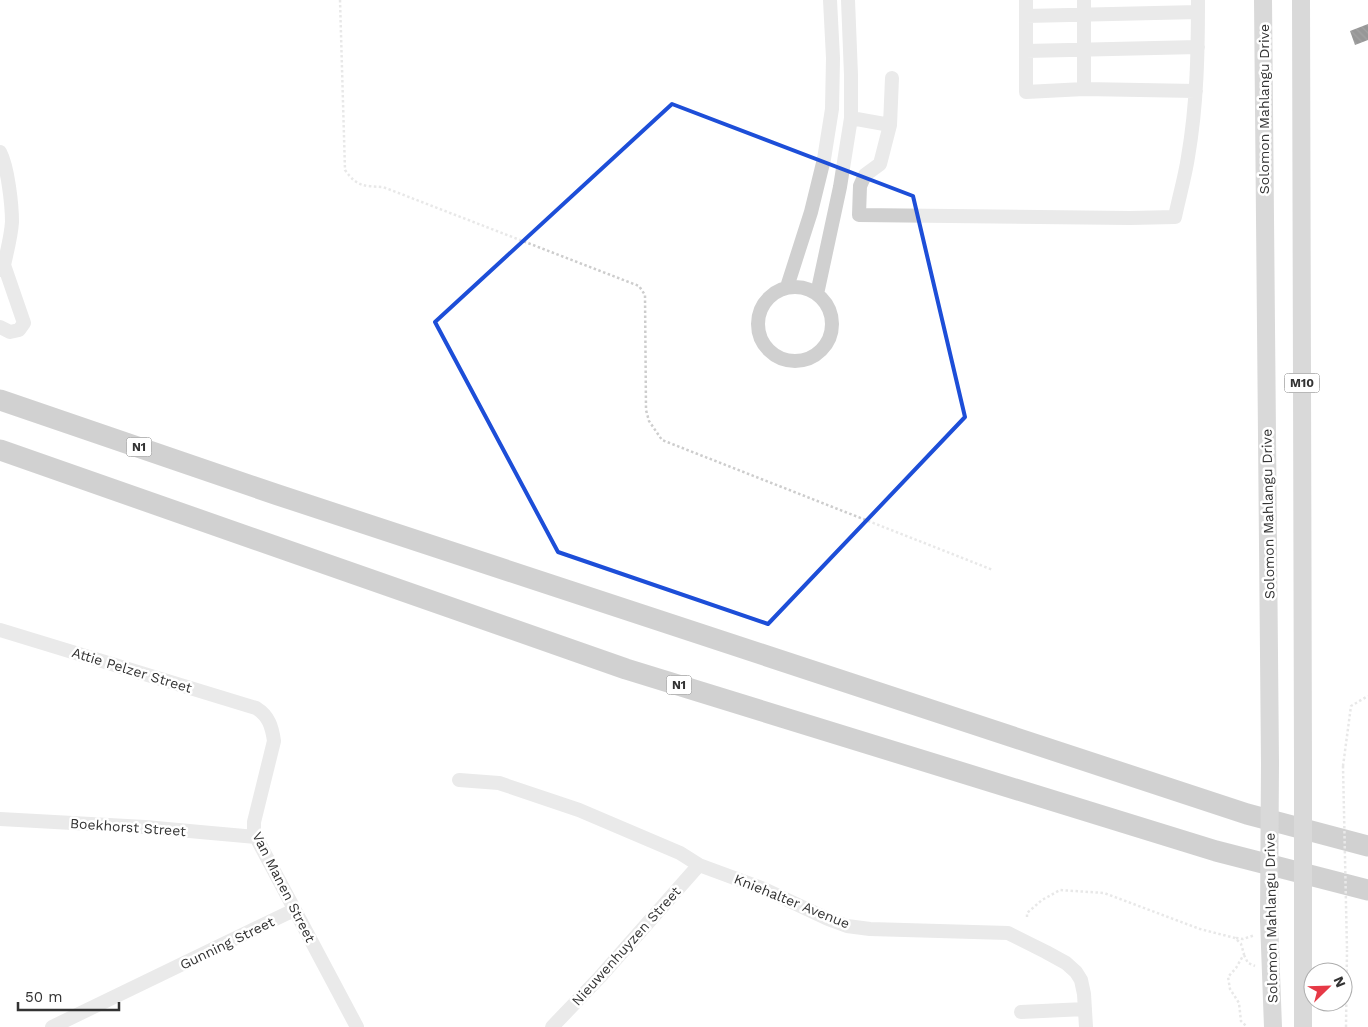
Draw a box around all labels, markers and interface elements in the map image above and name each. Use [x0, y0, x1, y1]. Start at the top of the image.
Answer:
street label: Solomon Mahlangu Drive [1256, 24, 1272, 194]
road number: M10 [1284, 373, 1320, 392]
street label: Solomon Mahlangu Drive [1259, 429, 1277, 599]
road number: N1 [126, 438, 152, 457]
street label: Attie Pelzer Street [70, 644, 194, 696]
road number: N1 [666, 676, 692, 694]
street label: Boekhorst Street [69, 815, 187, 839]
street label: Van Manen Street [249, 829, 319, 945]
street label: Solomon Mahlangu Drive [1262, 833, 1280, 1003]
street label: Kniehalter Avenue [732, 870, 852, 932]
street label: Nieuwenhuyzen Street [568, 883, 684, 1009]
street label: Gunning Street [177, 913, 277, 973]
north arrow [1303, 962, 1353, 1012]
text: N [1331, 974, 1349, 990]
scale bar [18, 980, 119, 1012]
text: 50 m [25, 988, 62, 1006]

